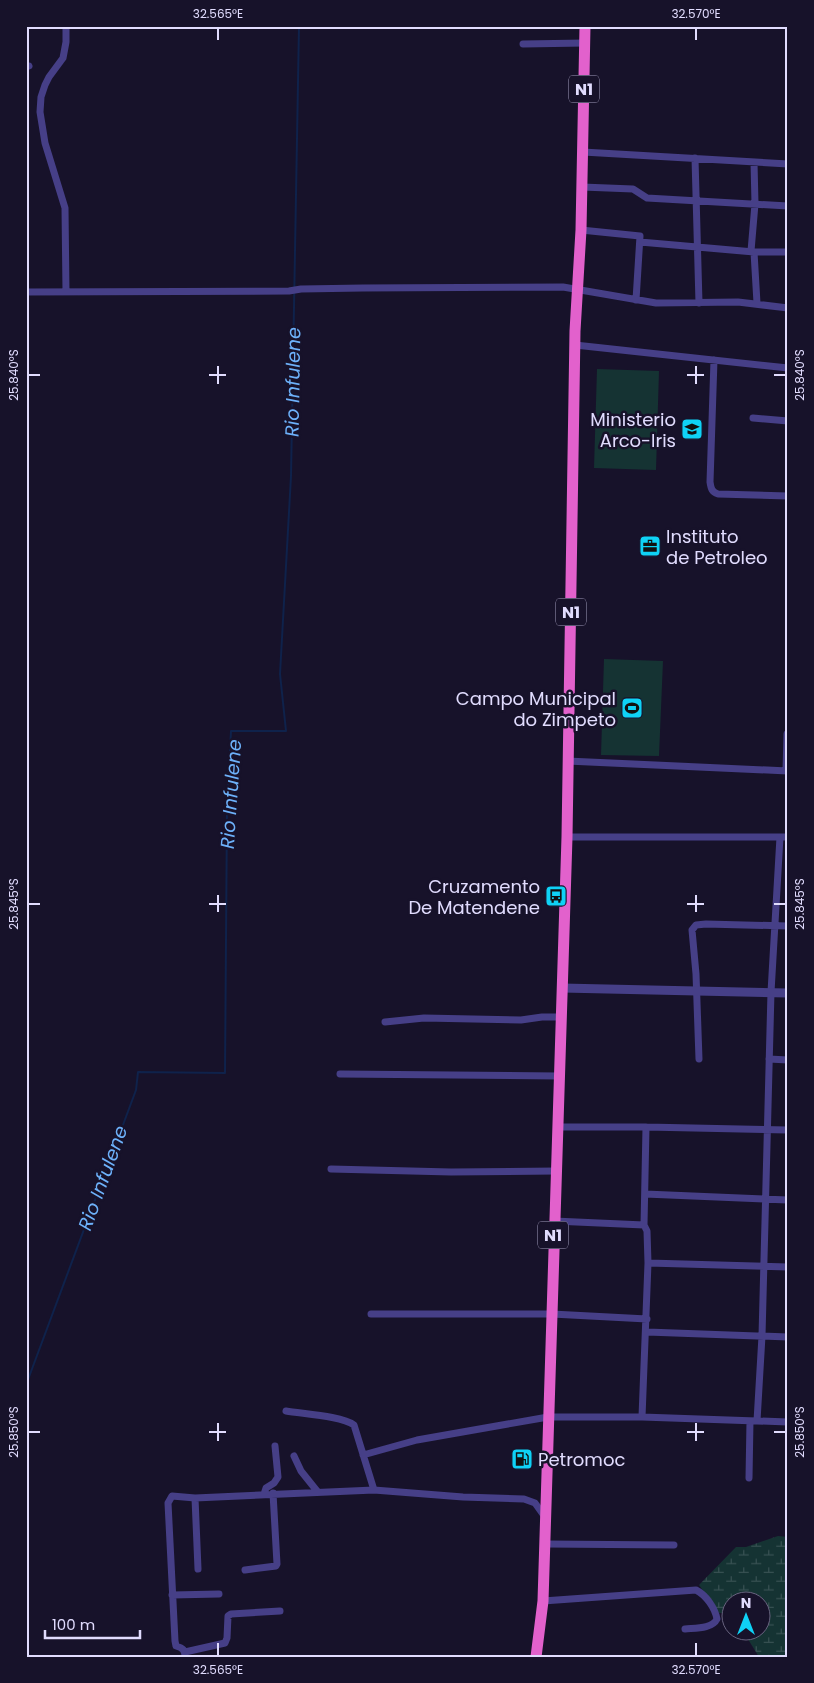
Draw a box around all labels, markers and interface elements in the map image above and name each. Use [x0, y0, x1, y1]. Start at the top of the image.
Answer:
text: 32.565°E [193, 5, 243, 22]
text: 32.570°E [671, 5, 721, 22]
road number: N1 [569, 76, 599, 102]
water label: Rio Infulene [279, 327, 307, 437]
text: 25.840°S [5, 349, 22, 401]
text: 25.840°S [791, 349, 808, 401]
place label: Ministerio Arco-Iris [590, 407, 676, 453]
school or university icon: Ministerio Arco-Iris [680, 417, 704, 441]
place label: Instituto de Petroleo [666, 524, 768, 570]
office icon: Instituto de Petroleo [638, 534, 662, 558]
road number: N1 [556, 598, 586, 626]
place label: Campo Municipal do Zimpeto [456, 686, 616, 732]
sports icon: Campo Municipal do Zimpeto [620, 696, 644, 720]
water label: Rio Infulene [214, 738, 248, 850]
place label: Cruzamento De Matendene [408, 874, 540, 920]
text: 25.845°S [5, 878, 22, 930]
text: 25.845°S [791, 878, 808, 930]
bus stop icon: Cruzamento De Matendene [544, 884, 568, 908]
water label: Rio Infulene [72, 1122, 135, 1234]
road number: N1 [538, 1222, 568, 1248]
text: 25.850°S [5, 1406, 22, 1458]
text: 25.850°S [791, 1406, 808, 1458]
fuel station icon: Petromoc [510, 1447, 534, 1471]
place label: Petromoc [538, 1447, 625, 1472]
north arrow [722, 1590, 772, 1640]
text: N [741, 1593, 751, 1613]
scale bar [45, 1608, 140, 1640]
text: 100 m [52, 1614, 95, 1635]
text: 32.565°E [193, 1661, 243, 1678]
text: 32.570°E [671, 1661, 721, 1678]

